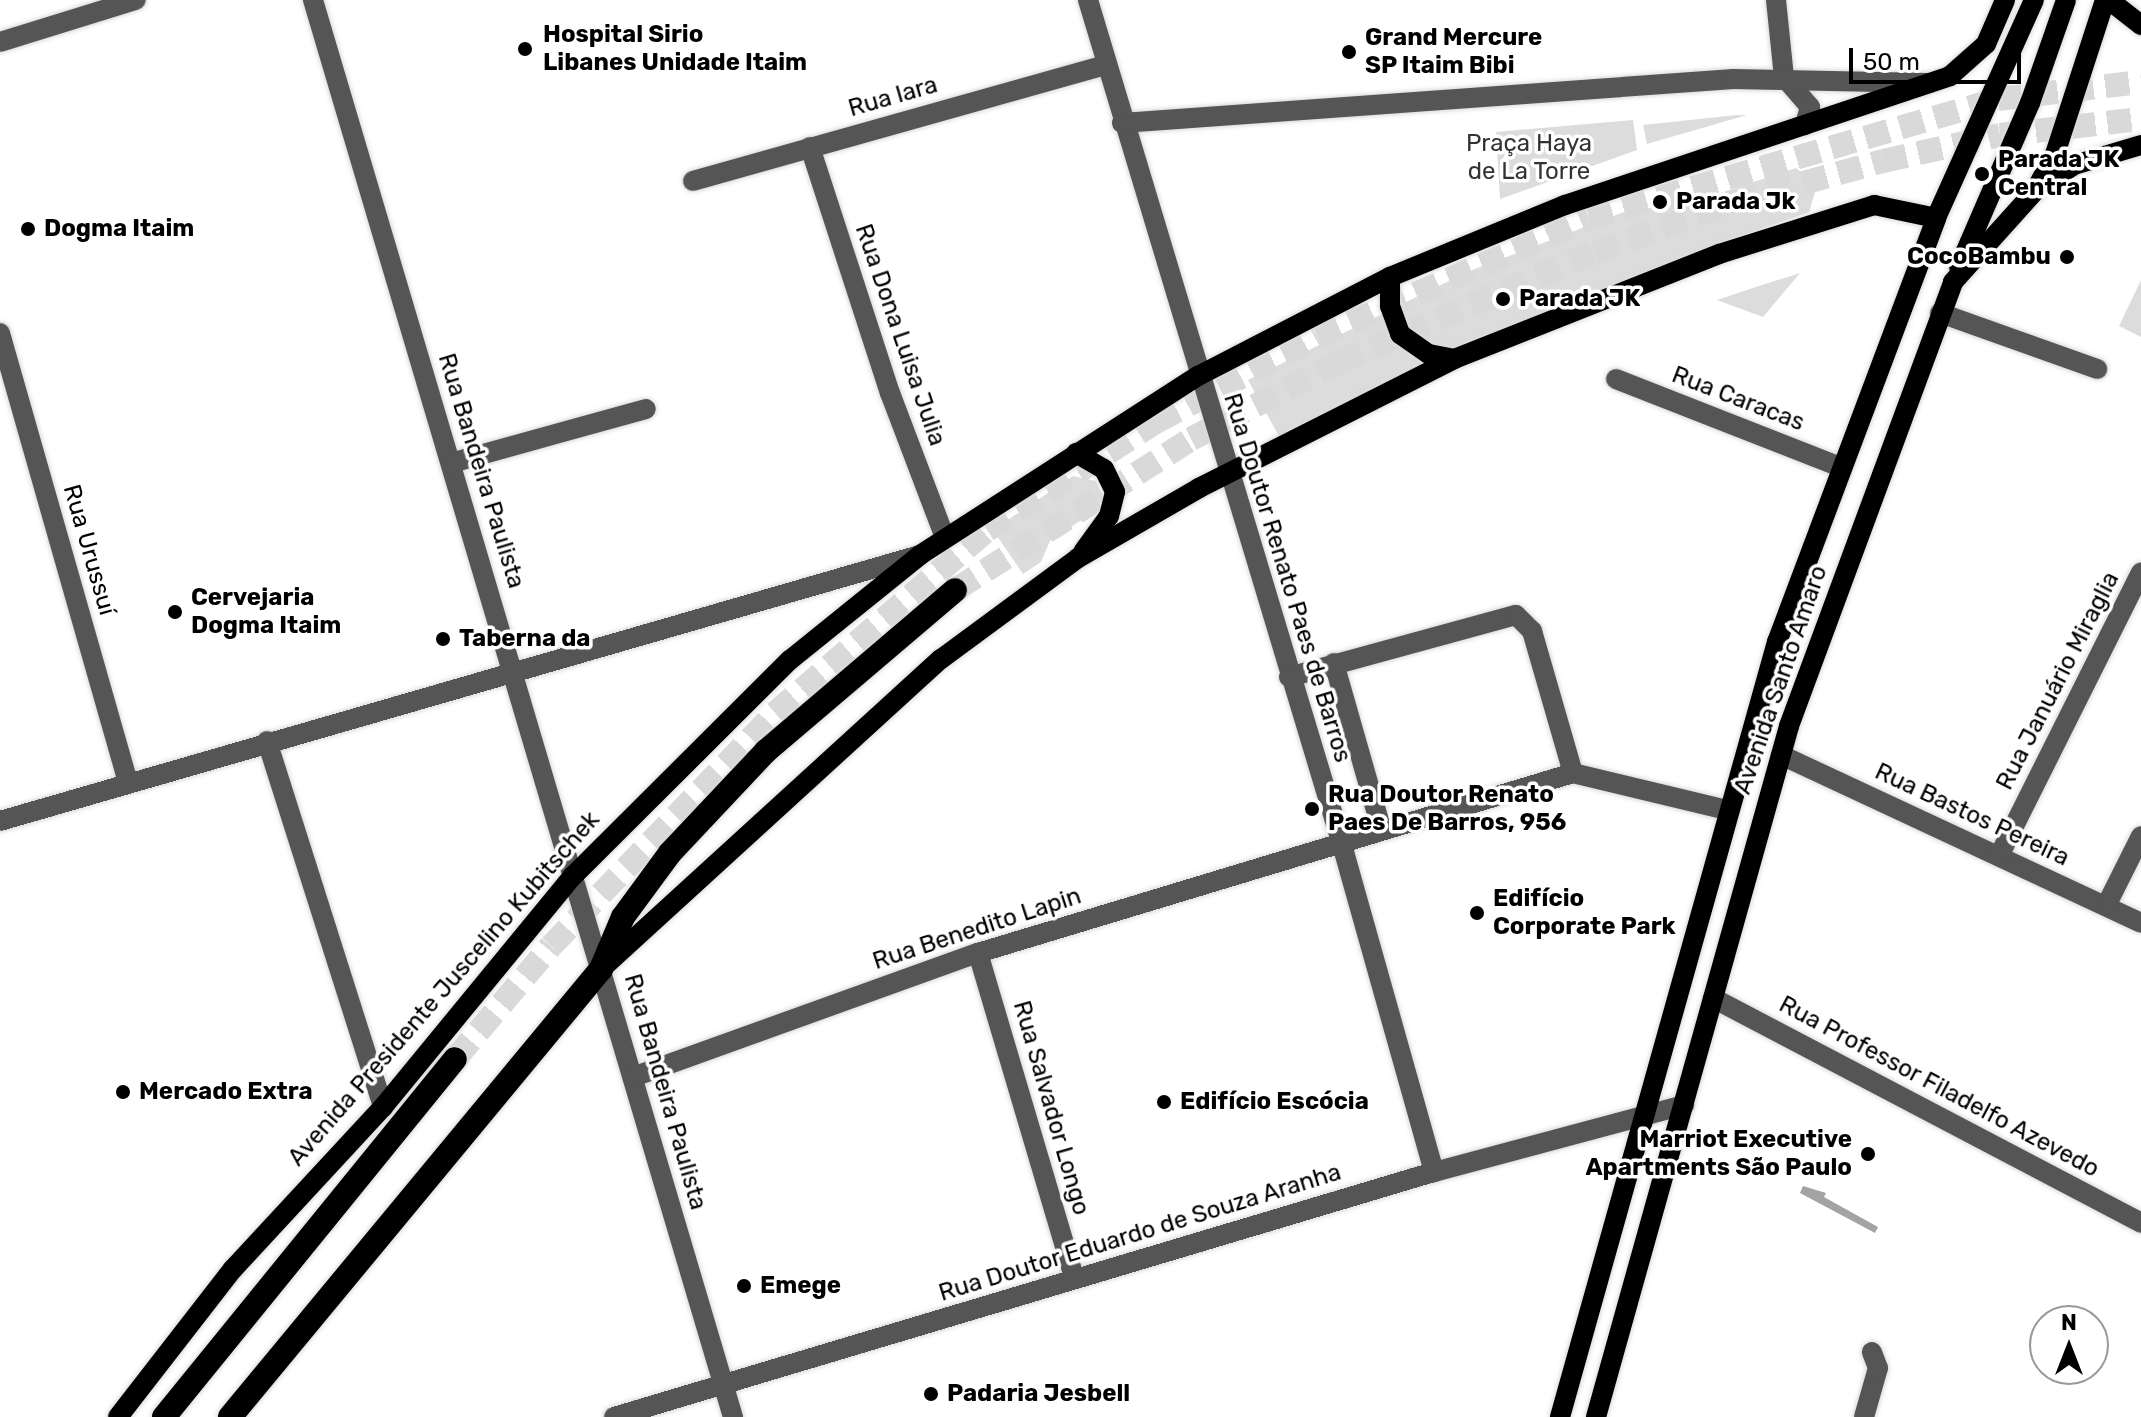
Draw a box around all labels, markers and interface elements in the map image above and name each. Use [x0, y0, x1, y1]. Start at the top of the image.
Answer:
place label: Hospital Sirio Libanes Unidade Itaim [543, 21, 807, 77]
place label: Grand Mercure SP Itaim Bibi [1365, 24, 1542, 80]
scale bar [1853, 32, 2025, 82]
marker: Hospital Sirio Libanes Unidade Itaim [514, 38, 536, 60]
marker: Grand Mercure SP Itaim Bibi [1340, 43, 1358, 61]
text: 50 m [1863, 48, 1920, 76]
street label: Rua Iara [845, 71, 941, 123]
park label: Praça Haya de La Torre [1466, 130, 1592, 186]
place label: Parada JK Central [1998, 146, 2119, 202]
marker: Parada JK Central [1973, 165, 1991, 183]
place label: Parada Jk [1676, 188, 1796, 216]
marker: Parada Jk [1651, 193, 1669, 211]
place label: Dogma Itaim [44, 215, 194, 243]
marker: Dogma Itaim [19, 220, 37, 238]
street label: Rua Dona Luisa Julia [849, 220, 951, 450]
place label: CocoBambu [1907, 243, 2051, 271]
marker: CocoBambu [2058, 248, 2076, 266]
place label: Parada JK [1519, 285, 1640, 313]
marker: Parada JK [1494, 290, 1512, 308]
street label: Rua Bandeira Paulista [432, 350, 530, 592]
street label: Rua Caracas [1668, 361, 1808, 437]
street label: Rua Doutor Renato Paes de Barros [1217, 390, 1357, 766]
street label: Rua Urussuí [57, 481, 121, 619]
street label: Avenida Santo Amaro [1728, 562, 1834, 798]
street label: Rua Januário Miraglia [1991, 567, 2125, 795]
place label: Cervejaria Dogma Itaim [191, 584, 341, 640]
marker: Cervejaria Dogma Itaim [166, 603, 184, 621]
place label: Taberna da [459, 625, 590, 653]
marker: Taberna da [434, 630, 452, 648]
street label: Rua Bastos Pereira [1870, 757, 2074, 873]
place label: Rua Doutor Renato Paes De Barros, 956 [1328, 781, 1566, 837]
marker: Rua Doutor Renato Paes De Barros, 956 [1303, 800, 1321, 818]
street label: Avenida Presidente Juscelino Kubitschek [282, 806, 606, 1172]
street label: Rua Benedito Lapin [869, 882, 1085, 976]
place label: Edifício Corporate Park [1493, 885, 1676, 941]
marker: Edifício Corporate Park [1468, 904, 1486, 922]
street label: Rua Bandeira Paulista [618, 971, 712, 1213]
street label: Rua Professor Filadelfo Azevedo [1774, 990, 2104, 1184]
street label: Rua Salvador Longo [1007, 997, 1095, 1219]
place label: Mercado Extra [139, 1078, 313, 1106]
marker: Mercado Extra [114, 1083, 132, 1101]
place label: Edifício Escócia [1180, 1088, 1369, 1116]
marker: Edifício Escócia [1155, 1093, 1173, 1111]
place label: Marriot Executive Apartments São Paulo [1585, 1126, 1852, 1182]
marker: Marriot Executive Apartments São Paulo [1859, 1145, 1877, 1163]
street label: Rua Doutor Eduardo de Souza Aranha [935, 1158, 1345, 1308]
place label: Emege [760, 1272, 841, 1300]
marker: Emege [735, 1277, 753, 1295]
north arrow [2029, 1305, 2109, 1385]
text: N [2061, 1309, 2077, 1336]
place label: Padaria Jesbell [947, 1380, 1130, 1408]
marker: Padaria Jesbell [922, 1385, 940, 1403]

